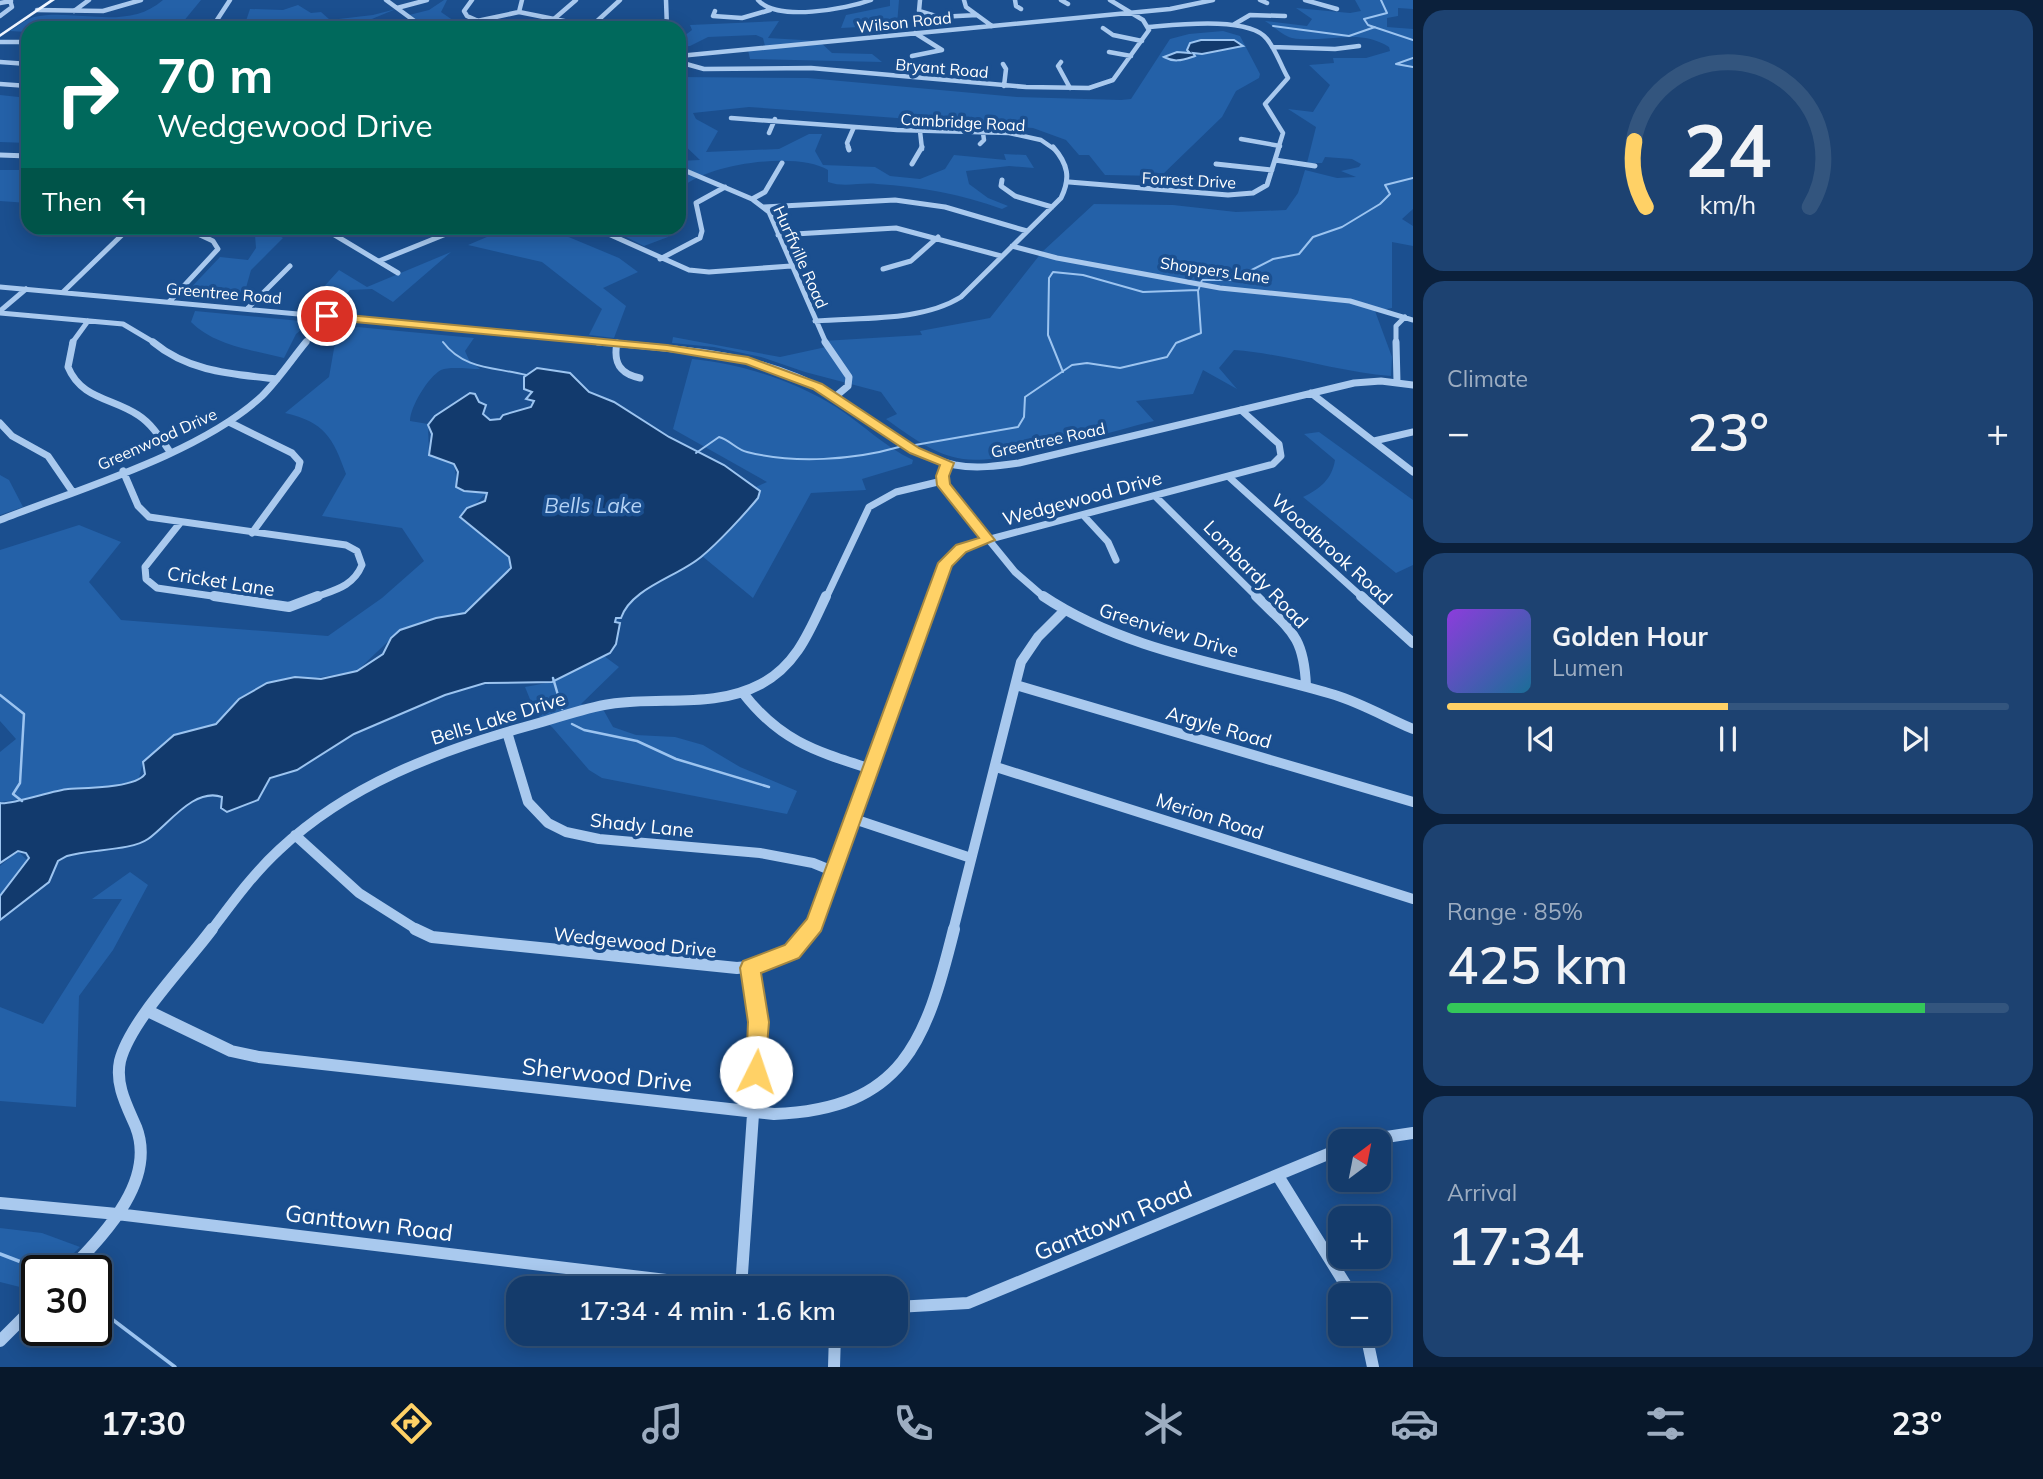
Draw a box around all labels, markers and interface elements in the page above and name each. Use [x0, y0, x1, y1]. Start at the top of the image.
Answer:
street label: Wilson Road [856, 7, 952, 37]
text: 70 m [157, 44, 273, 105]
icon: right [42, 49, 133, 140]
street label: Bryant Road [895, 54, 989, 82]
text: 24 [1684, 104, 1772, 195]
text: Wedgewood Drive [157, 105, 433, 145]
street label: Cambridge Road [900, 109, 1026, 135]
street label: Forrest Drive [1141, 168, 1237, 192]
icon: left [116, 182, 154, 220]
text: Then [42, 185, 102, 218]
text: km/h [1700, 189, 1756, 220]
street label: Hurffville Road [769, 203, 833, 311]
street label: Shoppers Lane [1159, 252, 1271, 288]
street label: Greentree Road [165, 278, 283, 308]
pin [297, 286, 357, 346]
icon: arrive [308, 297, 346, 335]
text: Climate [1447, 364, 1528, 393]
text: 23° [1687, 399, 1769, 464]
street label: Greenwood Drive [94, 404, 220, 474]
text: − [1447, 408, 1470, 456]
text: + [1986, 408, 2009, 456]
street label: Greentree Road [989, 418, 1107, 462]
street label: Wedgewood Drive [1000, 465, 1164, 531]
street label: Woodbrook Road [1267, 488, 1397, 610]
water label: Bells Lake [544, 492, 642, 518]
street label: Lombardy Road [1199, 515, 1313, 633]
street label: Cricket Lane [166, 561, 276, 601]
street label: Greenview Drive [1096, 597, 1242, 663]
text: Golden Hour [1552, 620, 1708, 653]
text: Lumen [1552, 653, 1624, 682]
street label: Bells Lake Drive [428, 686, 568, 750]
street label: Argyle Road [1163, 700, 1275, 754]
icon: previous [1522, 720, 1560, 758]
icon: pause [1709, 720, 1747, 758]
icon: next [1896, 720, 1934, 758]
street label: Merion Road [1153, 787, 1267, 845]
street label: Shady Lane [589, 808, 695, 842]
text: Range · 85% [1447, 897, 1583, 926]
street label: Wedgewood Drive [552, 922, 718, 962]
text: 425 km [1447, 932, 1628, 997]
position arrow [719, 1035, 793, 1109]
street label: Sherwood Drive [521, 1051, 694, 1098]
north arrow [1328, 1129, 1391, 1192]
map controls [1328, 1129, 1391, 1346]
street label: Ganttown Road [1030, 1174, 1196, 1267]
text: Arrival [1447, 1178, 1517, 1207]
street label: Ganttown Road [284, 1198, 454, 1247]
button: + [1328, 1206, 1391, 1269]
text: 17:34 [1447, 1213, 1584, 1278]
speed limit sign: 30 [21, 1255, 112, 1346]
button: − [1328, 1283, 1391, 1346]
text: 17:34 · 4 min · 1.6 km [578, 1294, 836, 1327]
icon: directions [387, 1399, 436, 1448]
icon: music [638, 1399, 687, 1448]
icon: phone [889, 1399, 938, 1448]
icon: climate [1139, 1399, 1188, 1448]
icon: car [1390, 1399, 1439, 1448]
icon: filters [1641, 1399, 1690, 1448]
text: 17:30 [101, 1403, 186, 1443]
text: 23° [1892, 1403, 1942, 1443]

